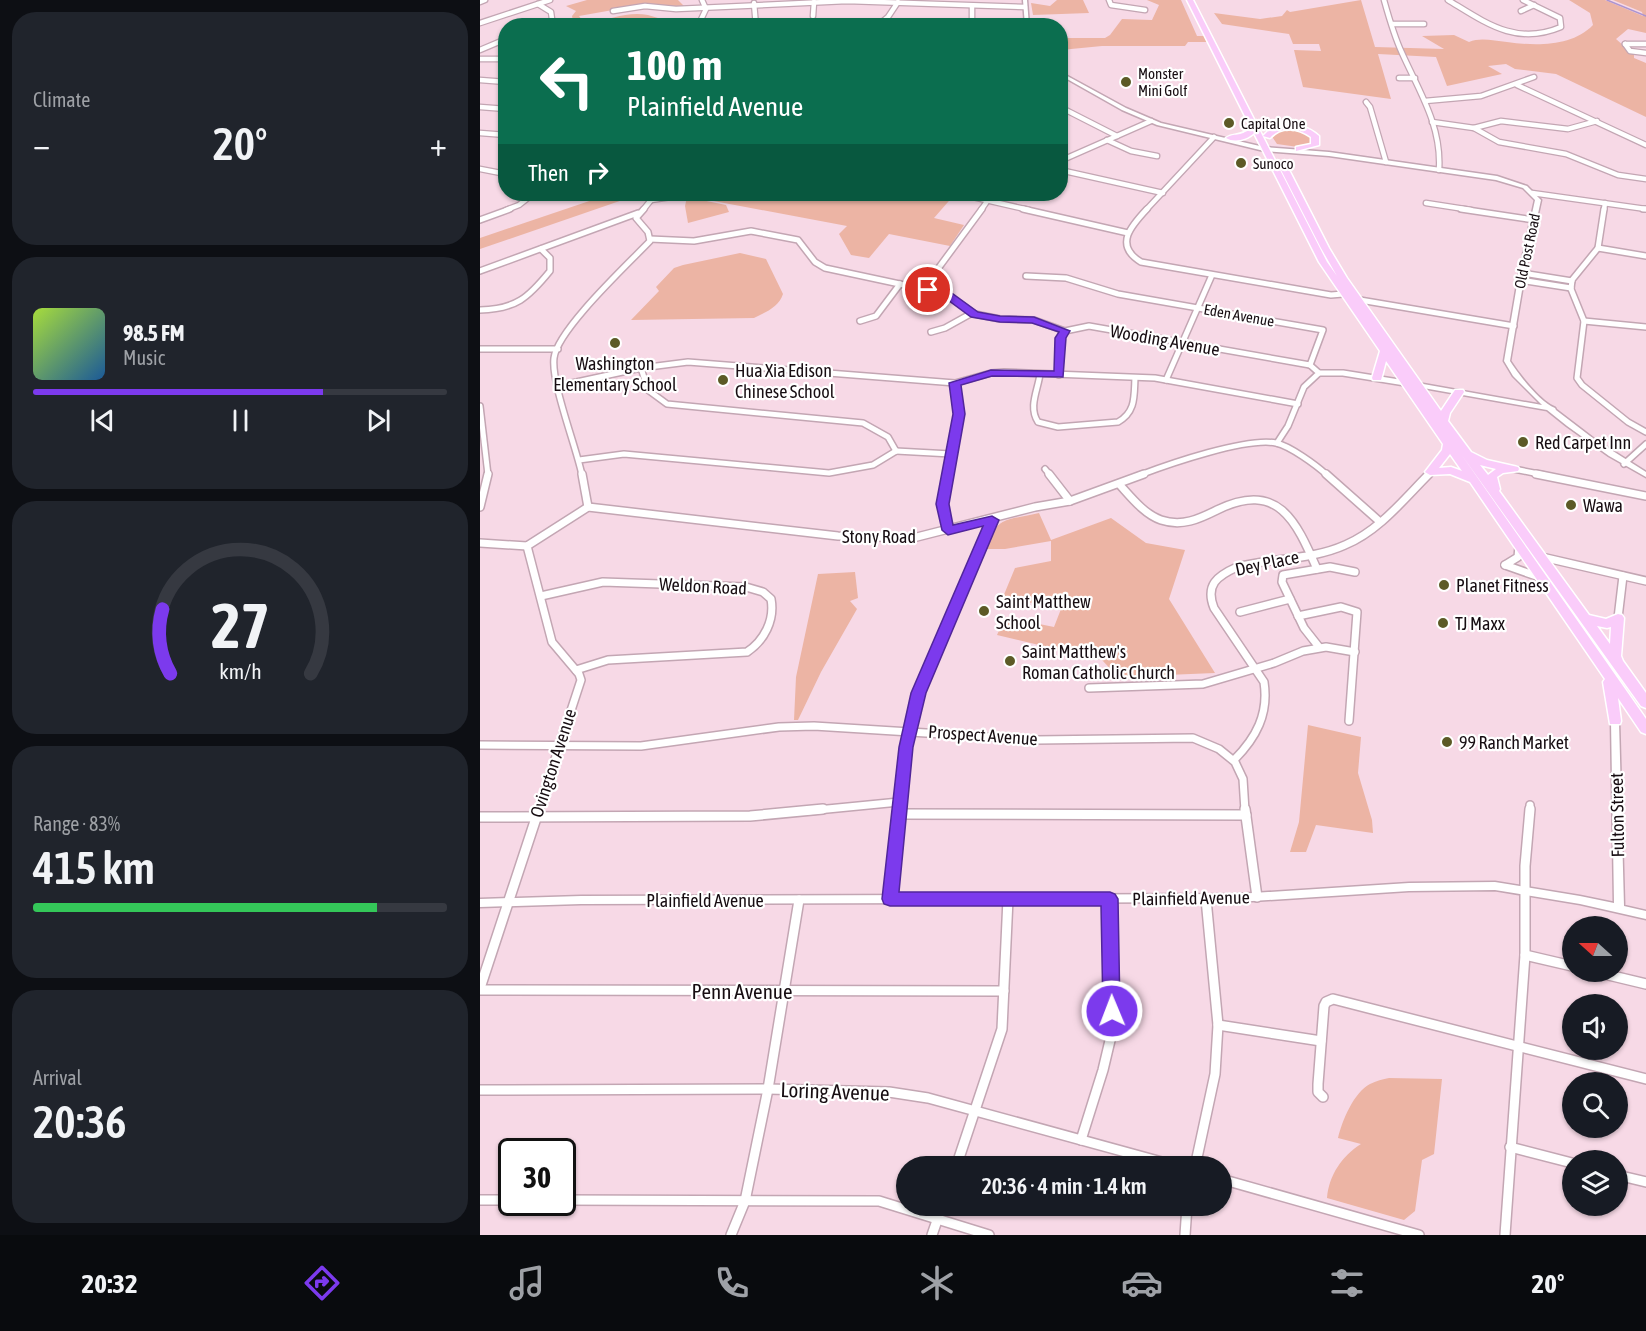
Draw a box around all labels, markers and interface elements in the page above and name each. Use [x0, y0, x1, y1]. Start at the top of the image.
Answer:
text: 100 m [627, 41, 722, 89]
icon: left [528, 42, 606, 120]
place label: Monster Mini Golf [1138, 65, 1187, 99]
marker: Monster Mini Golf [1119, 75, 1133, 89]
text: Climate [33, 88, 90, 111]
text: Plainfield Avenue [627, 91, 803, 122]
place label: Capital One [1241, 115, 1306, 132]
marker: Capital One [1222, 116, 1236, 130]
text: 20° [213, 118, 267, 170]
text: − [33, 125, 50, 163]
text: + [430, 125, 447, 163]
place label: Sunoco [1253, 155, 1293, 172]
icon: right [581, 156, 614, 189]
marker: Sunoco [1234, 156, 1248, 170]
text: Then [528, 160, 569, 186]
street label: Old Post Road [1511, 212, 1543, 290]
pin [902, 264, 953, 315]
icon: arrive [911, 273, 944, 306]
street label: Eden Avenue [1202, 300, 1276, 330]
text: 98.5 FM [123, 320, 185, 346]
street label: Wooding Avenue [1109, 320, 1221, 360]
marker: Washington Elementary School [608, 336, 622, 350]
text: Music [123, 346, 165, 369]
place label: Washington Elementary School [553, 353, 677, 395]
place label: Hua Xia Edison Chinese School [735, 360, 835, 402]
marker: Hua Xia Edison Chinese School [716, 373, 730, 387]
icon: previous [86, 404, 119, 437]
icon: pause [224, 404, 257, 437]
icon: next [362, 404, 395, 437]
place label: Red Carpet Inn [1535, 432, 1631, 453]
marker: Red Carpet Inn [1516, 435, 1530, 449]
place label: Wawa [1583, 495, 1623, 516]
marker: Wawa [1564, 498, 1578, 512]
street label: Stony Road [842, 526, 916, 547]
street label: Dey Place [1233, 546, 1301, 580]
street label: Weldon Road [659, 573, 747, 599]
place label: Planet Fitness [1456, 575, 1549, 596]
marker: Planet Fitness [1437, 578, 1451, 592]
text: 27 [211, 591, 269, 662]
place label: Saint Matthew School [996, 591, 1091, 633]
marker: Saint Matthew School [977, 604, 991, 618]
place label: TJ Maxx [1455, 613, 1505, 634]
marker: TJ Maxx [1436, 616, 1450, 630]
place label: Saint Matthew's Roman Catholic Church [1022, 641, 1175, 683]
marker: Saint Matthew's Roman Catholic Church [1003, 654, 1017, 668]
text: km/h [219, 660, 261, 685]
street label: Ovington Avenue [526, 706, 580, 820]
street label: Prospect Avenue [928, 721, 1038, 749]
place label: 99 Ranch Market [1459, 732, 1569, 753]
marker: 99 Ranch Market [1440, 735, 1454, 749]
street label: Fulton Street [1606, 772, 1628, 858]
text: Range · 83% [33, 812, 120, 835]
text: 415 km [33, 842, 155, 894]
street label: Plainfield Avenue [1132, 886, 1250, 910]
street label: Plainfield Avenue [646, 890, 764, 911]
north arrow [1562, 916, 1628, 982]
map controls [1562, 916, 1628, 1216]
street label: Penn Avenue [692, 979, 793, 1003]
position arrow [1080, 979, 1144, 1043]
button: sound [1562, 994, 1628, 1060]
text: Arrival [33, 1066, 82, 1089]
button: search [1562, 1072, 1628, 1138]
street label: Loring Avenue [780, 1077, 890, 1105]
text: 20:36 [33, 1096, 127, 1148]
speed limit sign: 30 [498, 1138, 576, 1216]
button: layers [1562, 1150, 1628, 1216]
text: 20:36 · 4 min · 1.4 km [981, 1173, 1147, 1199]
icon: directions [301, 1262, 343, 1304]
icon: music [506, 1262, 548, 1304]
icon: phone [711, 1262, 753, 1304]
icon: climate [916, 1262, 958, 1304]
icon: car [1121, 1262, 1163, 1304]
icon: filters [1326, 1262, 1368, 1304]
text: 20:32 [82, 1268, 138, 1299]
text: 20° [1532, 1268, 1564, 1299]

